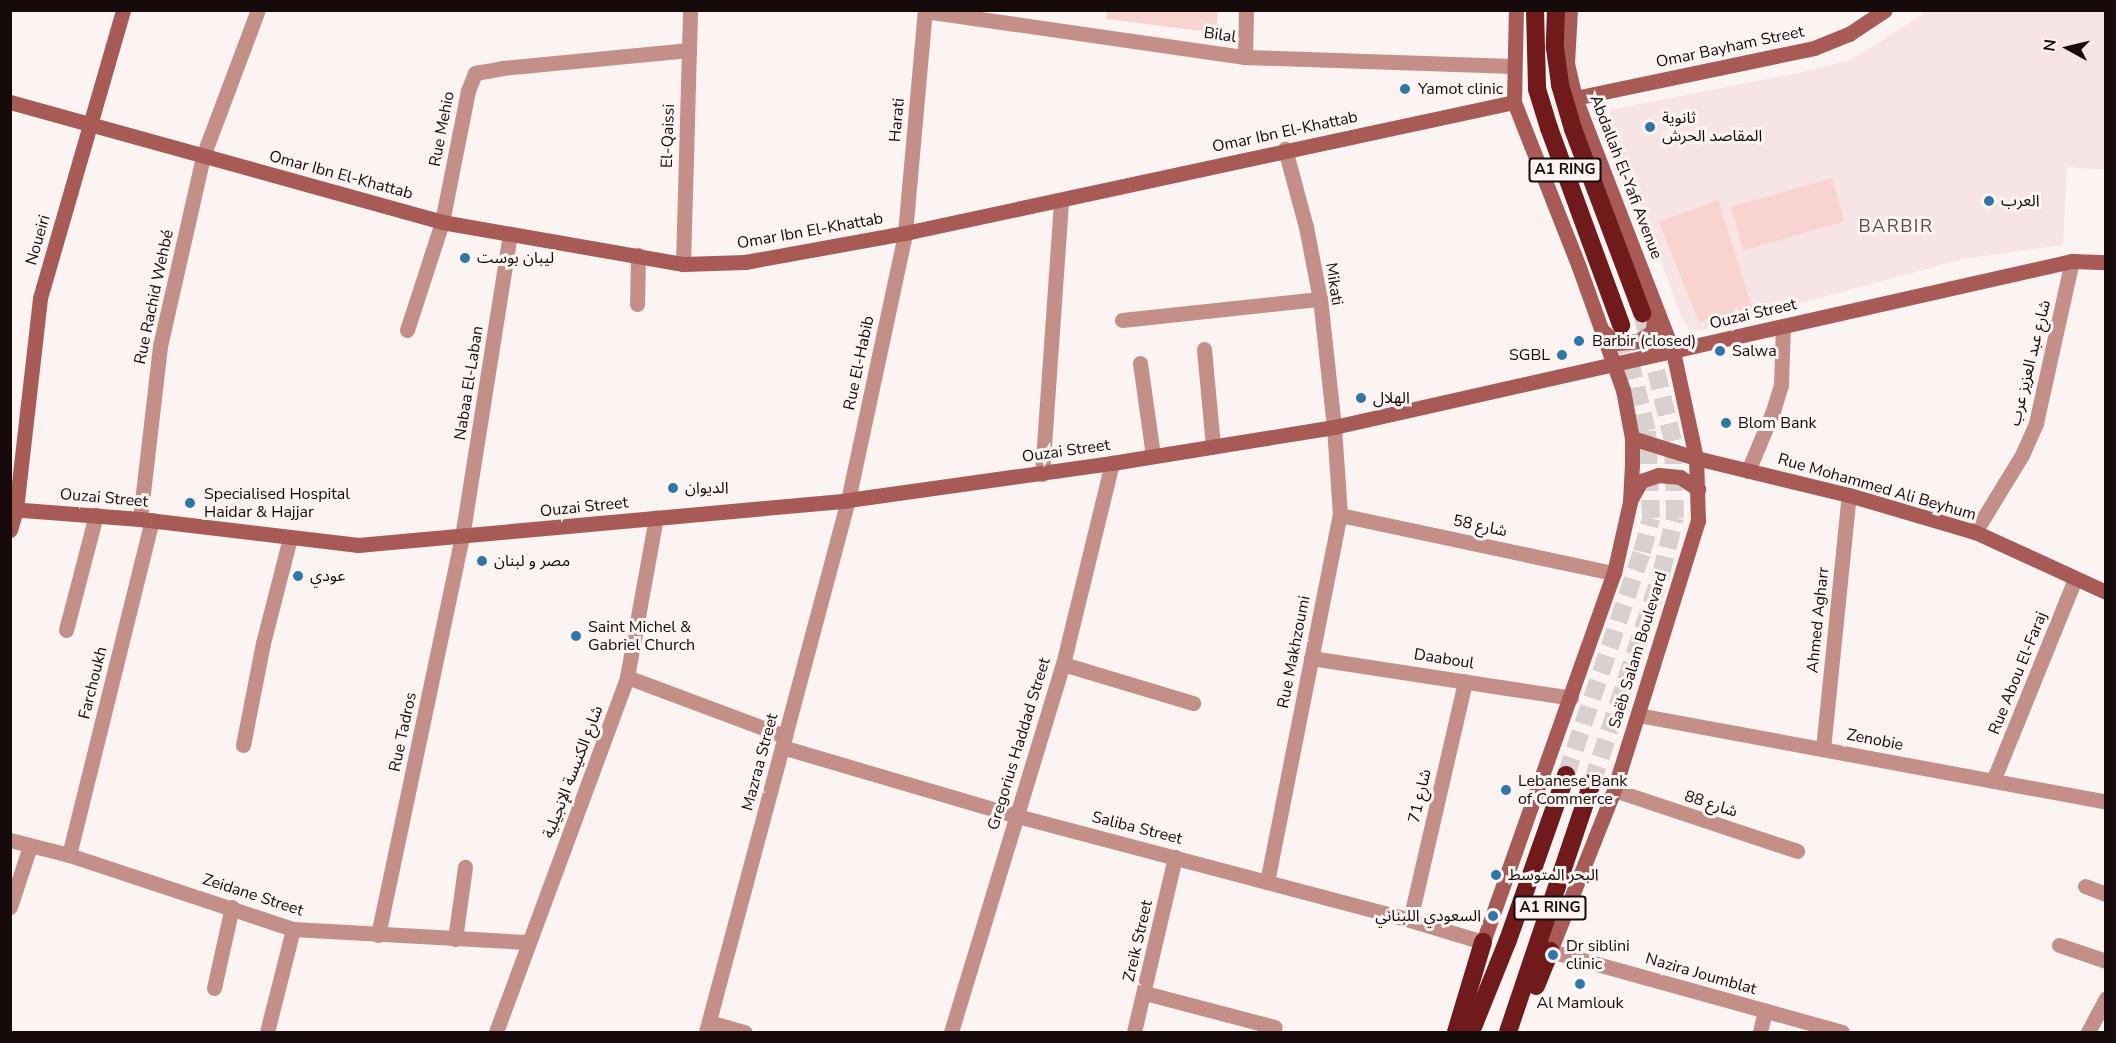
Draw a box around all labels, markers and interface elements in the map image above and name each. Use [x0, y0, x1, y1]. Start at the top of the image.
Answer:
north arrow [2038, 18, 2098, 78]
street label: Omar Bayham Street [1654, 22, 1806, 72]
street label: Bilal [1203, 23, 1237, 47]
text: N [2038, 38, 2062, 53]
place label: Yamot clinic [1418, 79, 1503, 99]
marker: Yamot clinic [1396, 80, 1414, 98]
street label: Rue Mehio [425, 90, 459, 168]
street label: Abdallah El-Yafi Avenue [1586, 92, 1666, 262]
street label: Harati [886, 97, 908, 143]
street label: El-Qaissi [657, 104, 679, 168]
street label: Omar Ibn El-Khattab [1211, 107, 1359, 157]
place label: ثانوية المقاصد الحرش [1662, 108, 1762, 146]
marker: ثانوية المقاصد الحرش [1643, 120, 1657, 134]
street label: Omar Ibn El-Khattab [267, 147, 415, 203]
road number: A1 RING [1528, 158, 1602, 182]
place label: العرب [2001, 191, 2040, 211]
marker: العرب [1982, 194, 1996, 208]
street label: Omar Ibn El-Khattab [735, 209, 885, 253]
street label: Noueiri [22, 213, 54, 267]
district label: BARBIR [1858, 215, 1934, 237]
street label: Rue Rachid Wehbé [130, 228, 178, 366]
place label: ليبان بوست [477, 248, 554, 268]
marker: ليبان بوست [458, 251, 472, 265]
street label: Mikati [1321, 261, 1347, 307]
street label: Ouzai Street [1708, 295, 1798, 333]
street label: شارع عبد العزيز عرب [2005, 298, 2055, 428]
street label: Rue El-Habib [840, 314, 878, 412]
street label: Nabaa El-Laban [450, 324, 488, 442]
place label: Barbir (closed) [1592, 331, 1696, 351]
marker: Barbir (closed) [1570, 332, 1588, 350]
place label: Salwa [1732, 341, 1777, 361]
marker: Salwa [1713, 344, 1727, 358]
place label: SGBL [1509, 345, 1550, 365]
marker: SGBL [1555, 348, 1569, 362]
place label: الهلال [1373, 388, 1410, 408]
marker: الهلال [1354, 391, 1368, 405]
place label: Blom Bank [1738, 413, 1817, 433]
marker: Blom Bank [1719, 416, 1733, 430]
street label: Ouzai Street [1021, 435, 1111, 467]
street label: Rue Mohammed Ali Beyhum [1776, 449, 1978, 525]
place label: الديوان [685, 478, 729, 498]
marker: الديوان [666, 481, 680, 495]
place label: Specialised Hospital Haidar & Hajjar [204, 484, 350, 522]
street label: Ouzai Street [59, 485, 149, 511]
street label: Ouzai Street [539, 493, 629, 521]
marker: Specialised Hospital Haidar & Hajjar [181, 494, 199, 512]
street label: شارع 58 [1451, 511, 1509, 541]
place label: مصر و لبنان [494, 551, 570, 571]
marker: مصر و لبنان [475, 554, 489, 568]
place label: عودي [310, 566, 345, 586]
street label: Ahmed Agharr [1803, 566, 1833, 674]
marker: عودي [291, 569, 305, 583]
street label: Saëb Salam Boulevard [1605, 569, 1671, 731]
street label: Rue Makhzoumi [1274, 594, 1314, 710]
street label: Rue Abou El-Faraj [1985, 609, 2051, 737]
place label: Saint Michel & Gabriel Church [588, 617, 695, 655]
marker: Saint Michel & Gabriel Church [569, 629, 583, 643]
street label: Farchoukh [75, 645, 111, 721]
street label: Daaboul [1412, 645, 1476, 673]
street label: Gregorius Haddad Street [984, 656, 1054, 832]
street label: Rue Tadros [385, 691, 421, 773]
street label: شارع الكنيسة الإنجيلية [539, 703, 607, 841]
street label: Mazraa Street [738, 711, 782, 813]
street label: Zenobie [1845, 725, 1905, 755]
street label: شارع 71 [1405, 767, 1435, 825]
place label: Lebanese Bank of Commerce [1518, 771, 1627, 809]
marker: Lebanese Bank of Commerce [1499, 783, 1513, 797]
street label: شارع 88 [1682, 786, 1740, 822]
street label: Saliba Street [1090, 808, 1184, 848]
place label: البحر المتوسط [1508, 865, 1599, 885]
marker: البحر المتوسط [1489, 868, 1503, 882]
street label: Zeidane Street [200, 870, 306, 920]
road number: A1 RING [1512, 896, 1588, 920]
street label: Zreik Street [1119, 898, 1157, 984]
place label: السعودي اللبناني [1375, 906, 1481, 926]
marker: السعودي اللبناني [1486, 909, 1500, 923]
place label: Dr siblini clinic [1566, 936, 1630, 974]
marker: Dr siblini clinic [1544, 946, 1562, 964]
street label: Nazira Joumblat [1643, 949, 1759, 999]
marker: Al Mamlouk [1573, 977, 1587, 991]
place label: Al Mamlouk [1537, 993, 1623, 1013]

